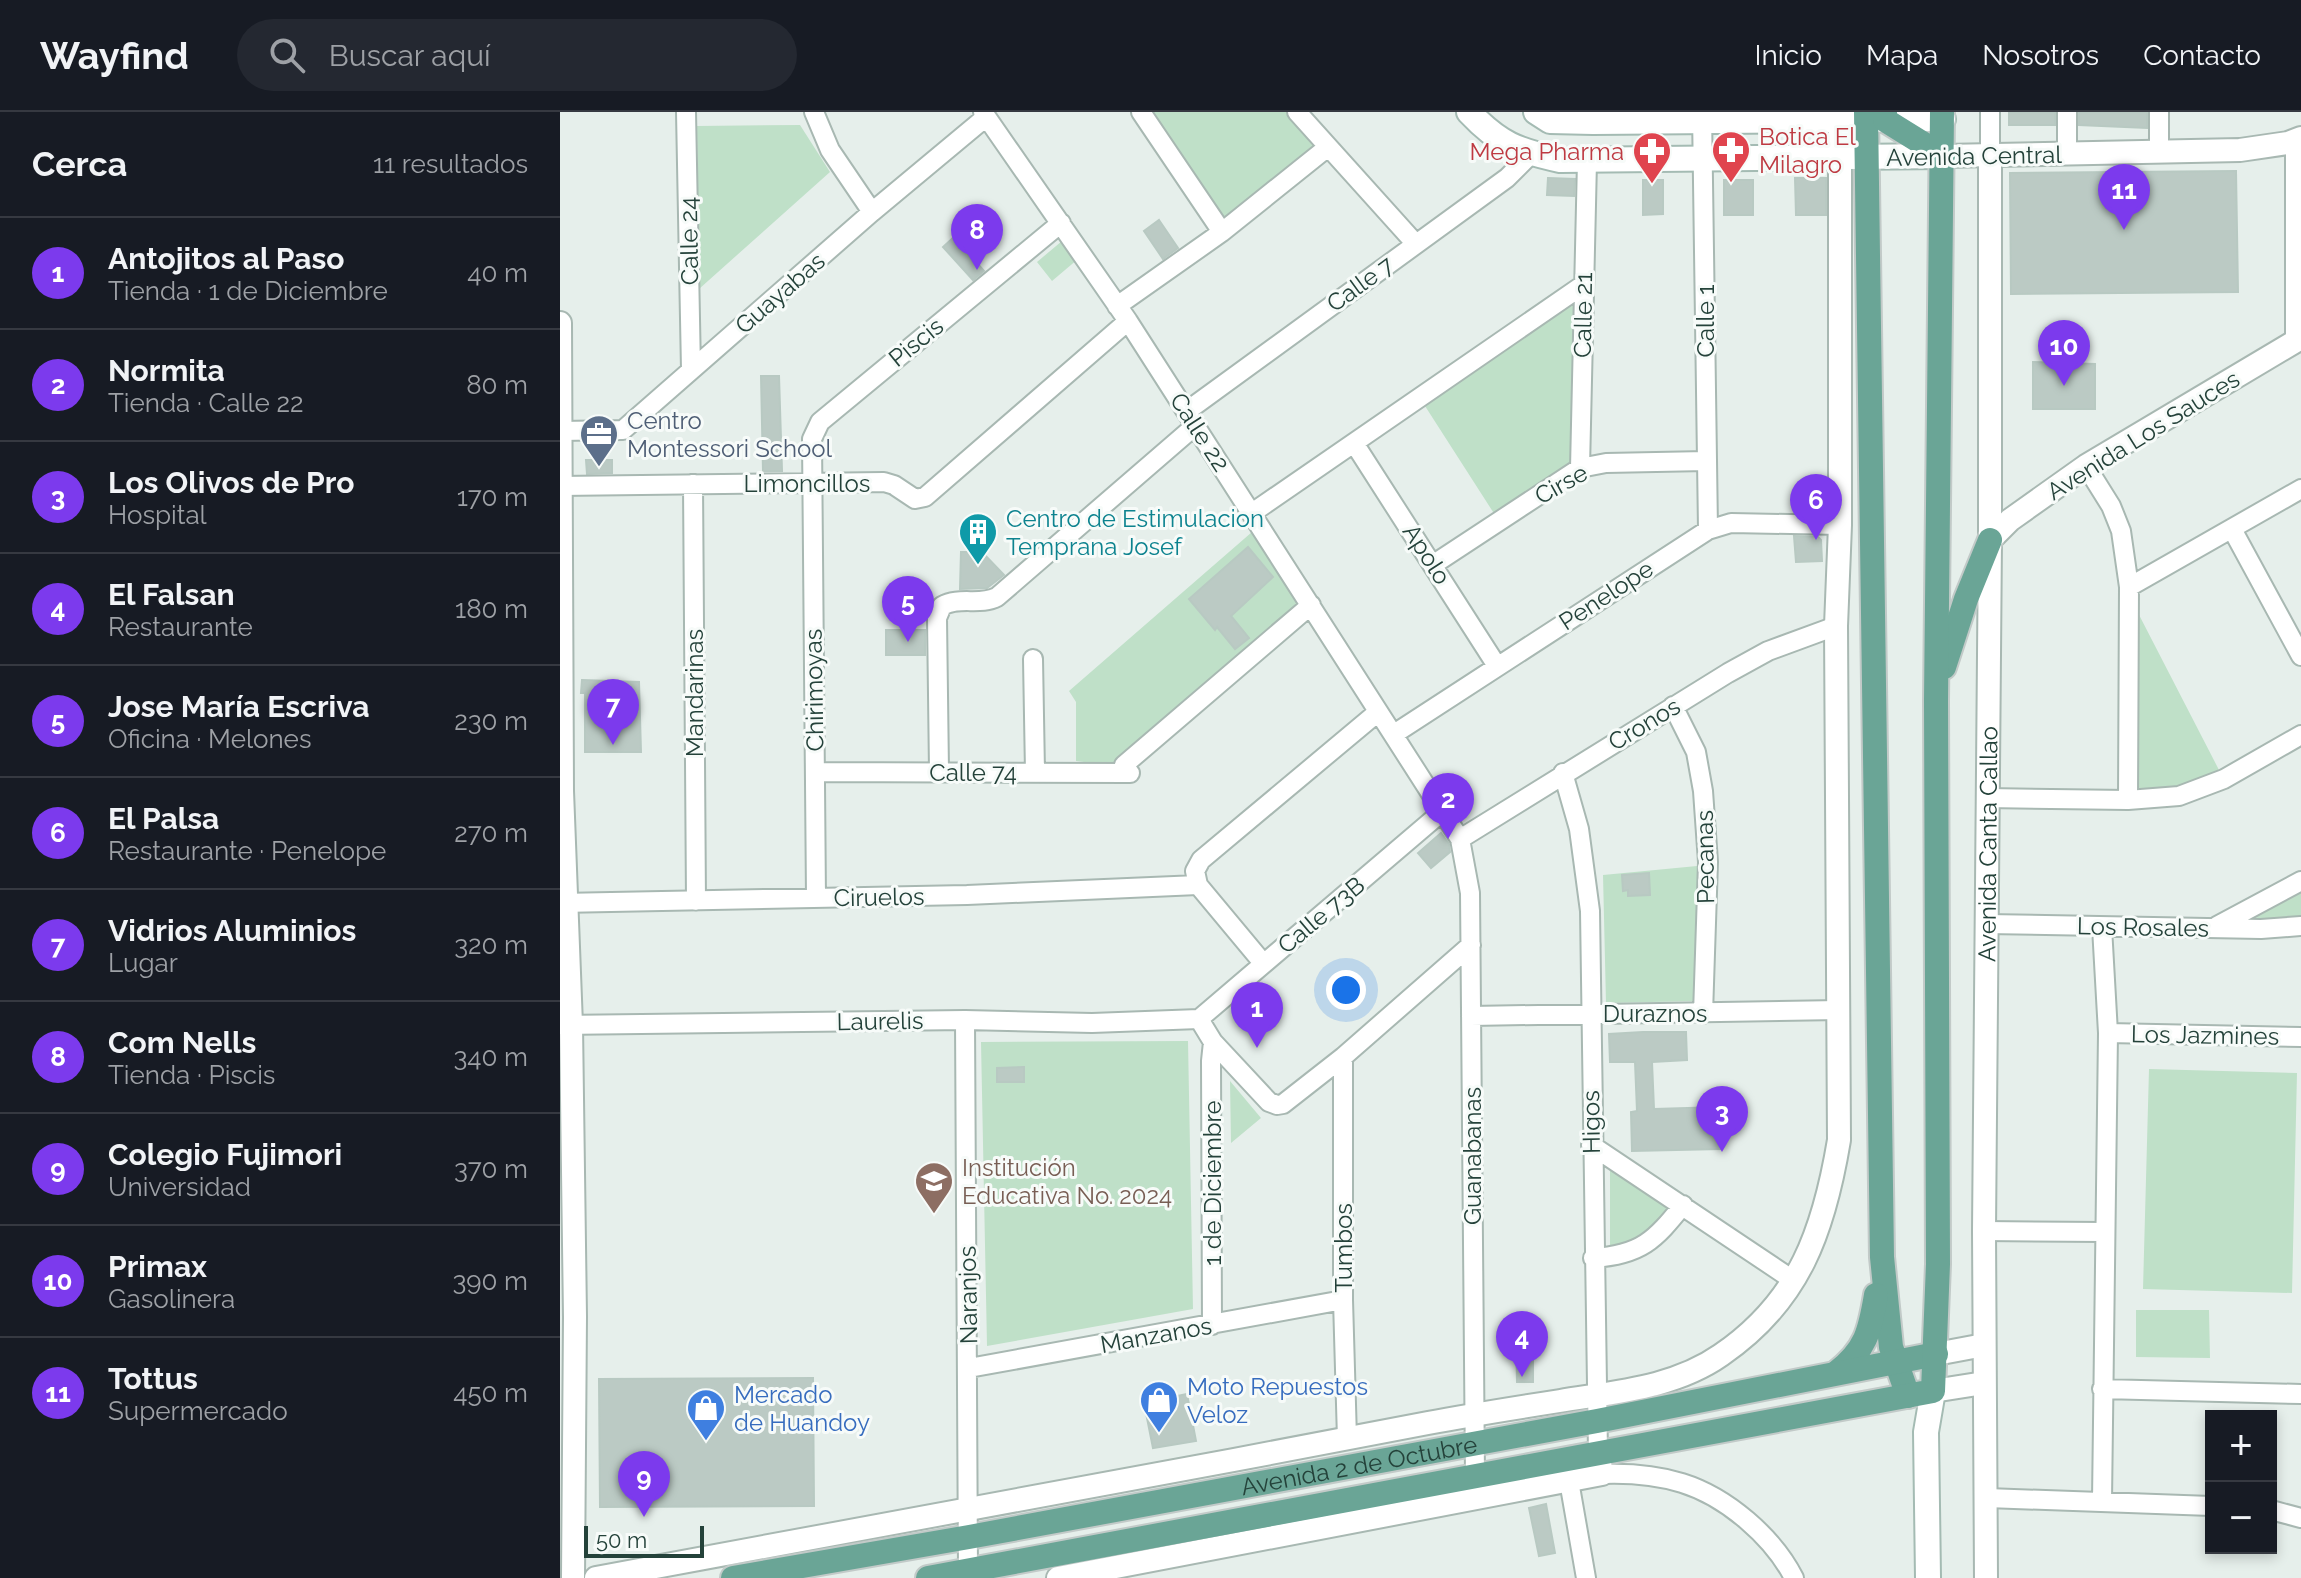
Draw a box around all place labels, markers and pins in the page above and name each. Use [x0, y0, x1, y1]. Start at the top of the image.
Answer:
place label: Botica El Milagro [1759, 122, 1856, 179]
pharmacy icon: Botica El Milagro [1710, 129, 1752, 184]
pharmacy icon: Mega Pharma [1631, 130, 1673, 185]
place label: Mega Pharma [1469, 137, 1624, 166]
pin: 11 [2098, 164, 2150, 230]
pin: 8 [951, 204, 1003, 270]
pin: 10 [2038, 320, 2090, 386]
place label: Centro Montessori School [627, 406, 832, 463]
office icon: Centro Montessori School [578, 413, 620, 468]
pin: 6 [1790, 474, 1842, 540]
place label: Centro de Estimulacion Temprana Josef [1006, 504, 1264, 561]
building icon: Centro de Estimulacion Temprana Josef [957, 511, 999, 566]
pin: 5 [882, 576, 934, 642]
pin: 7 [587, 679, 639, 745]
pin: 2 [1422, 773, 1474, 839]
pin: 1 [1231, 982, 1283, 1048]
pin: 3 [1696, 1086, 1748, 1152]
place label: Institución Educativa No. 2024 [962, 1153, 1172, 1210]
school or university icon: Institución Educativa No. 2024 [913, 1160, 955, 1215]
pin: 4 [1496, 1311, 1548, 1377]
place label: Moto Repuestos Veloz [1187, 1372, 1368, 1429]
shop icon: Moto Repuestos Veloz [1138, 1379, 1180, 1434]
place label: Mercado de Huandoy [734, 1380, 870, 1437]
shop icon: Mercado de Huandoy [685, 1387, 727, 1442]
pin: 9 [618, 1451, 670, 1517]

